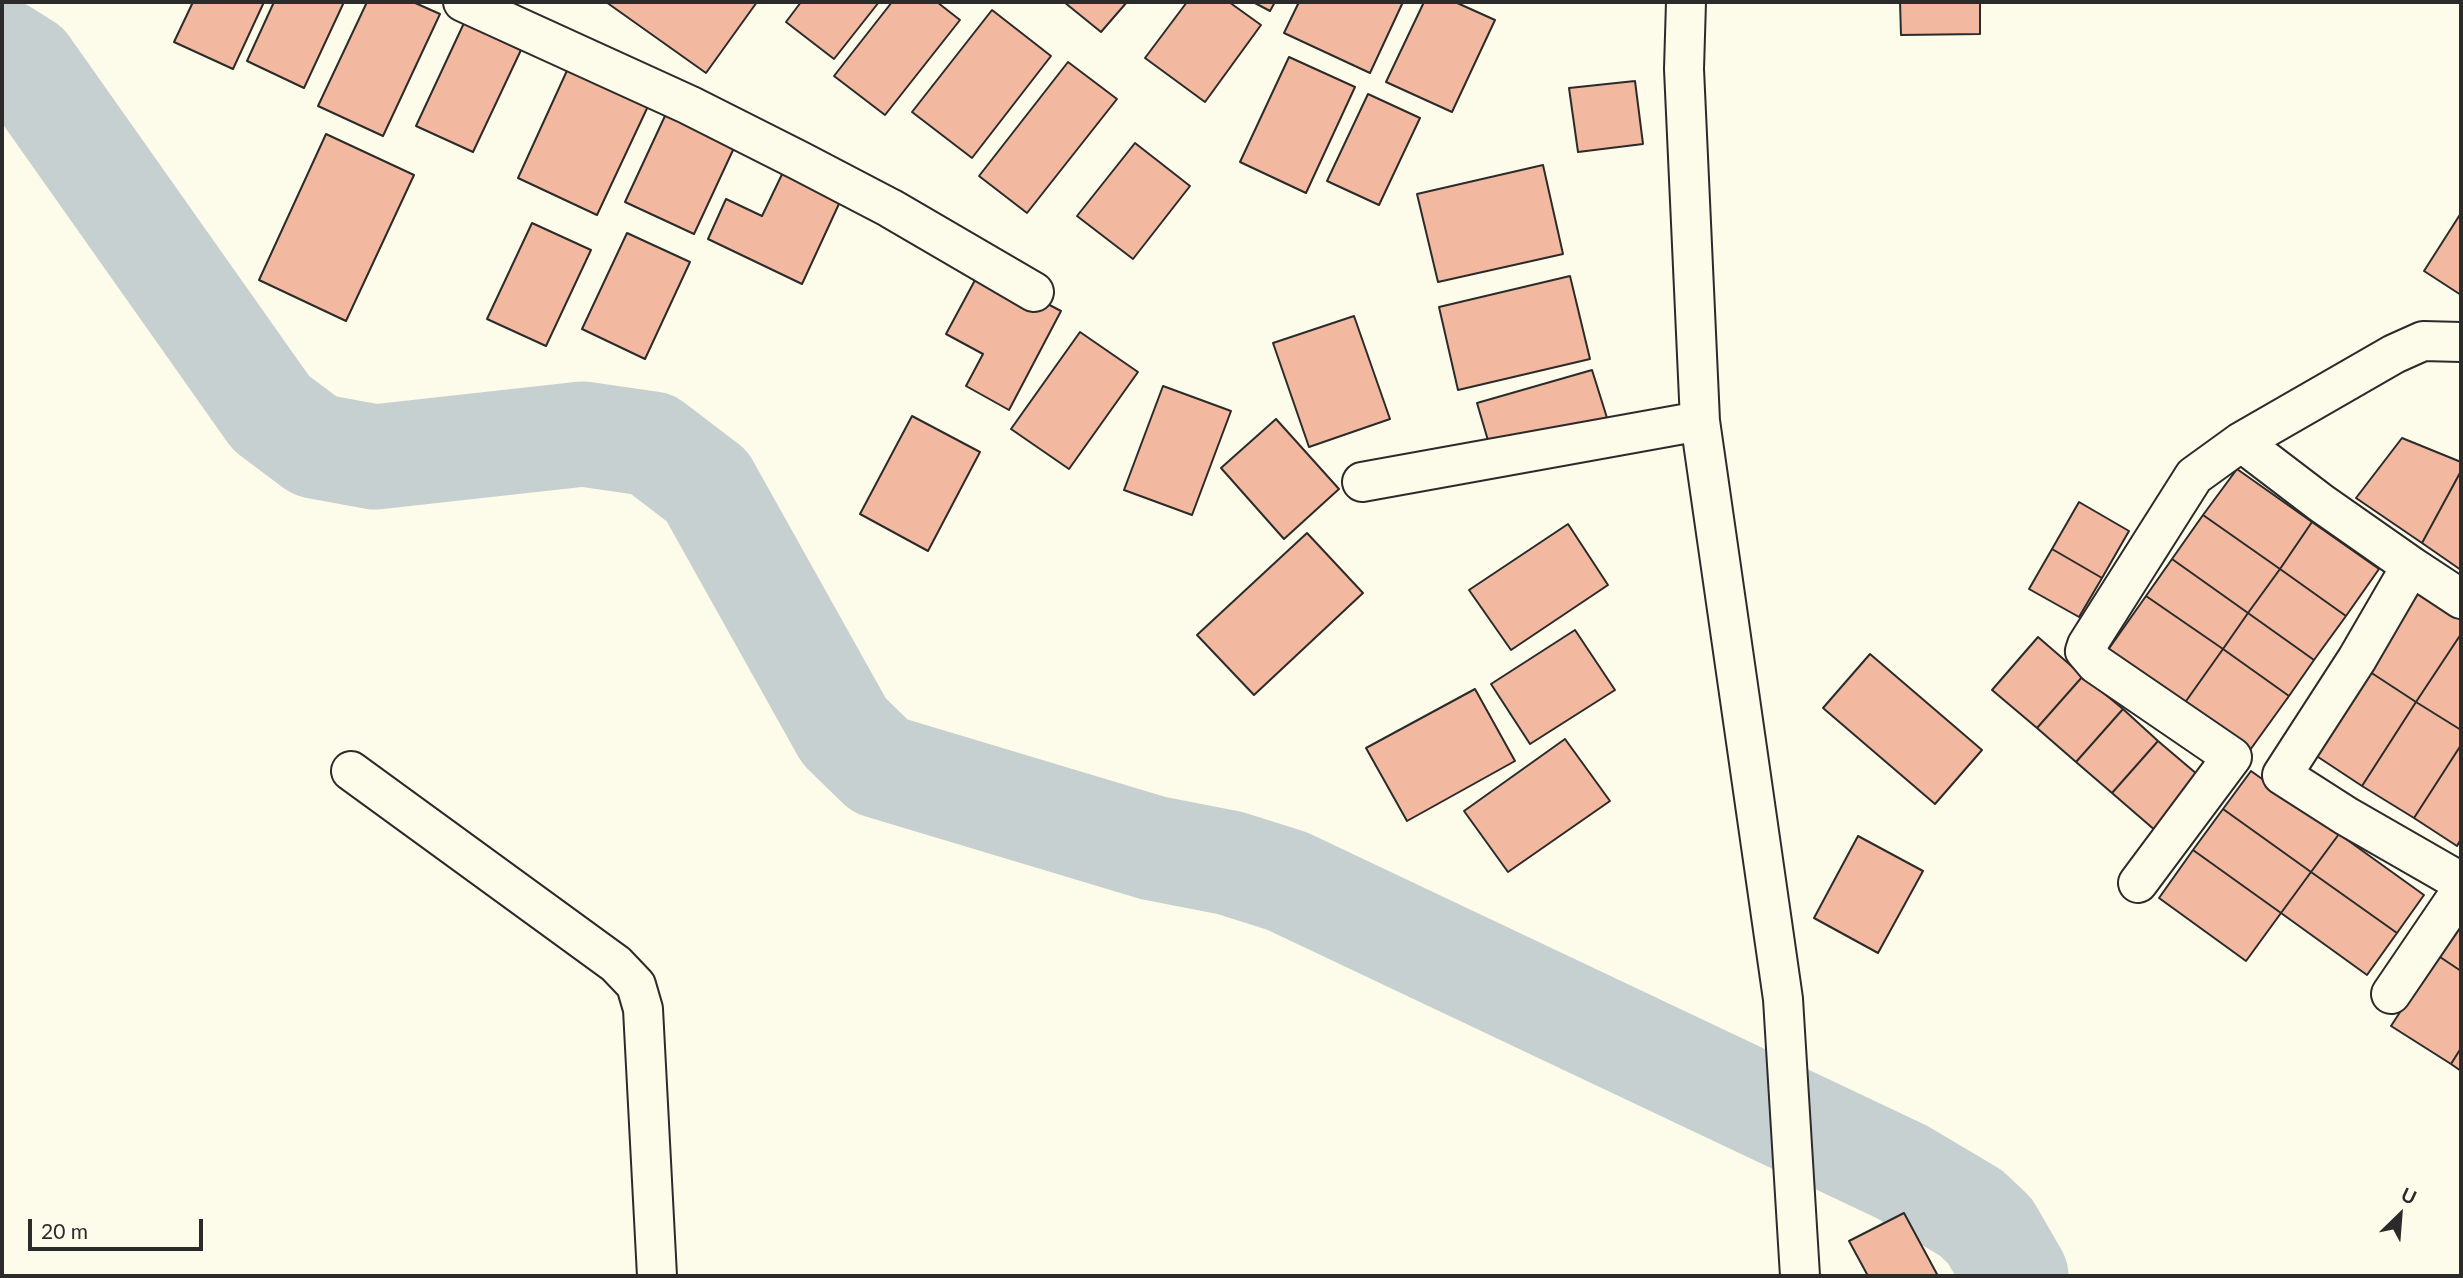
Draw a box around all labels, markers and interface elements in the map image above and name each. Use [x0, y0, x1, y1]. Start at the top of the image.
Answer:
north arrow [2365, 1180, 2435, 1250]
text: U [2398, 1182, 2420, 1209]
scale bar [32, 1204, 206, 1248]
text: 20 m [41, 1218, 88, 1243]

